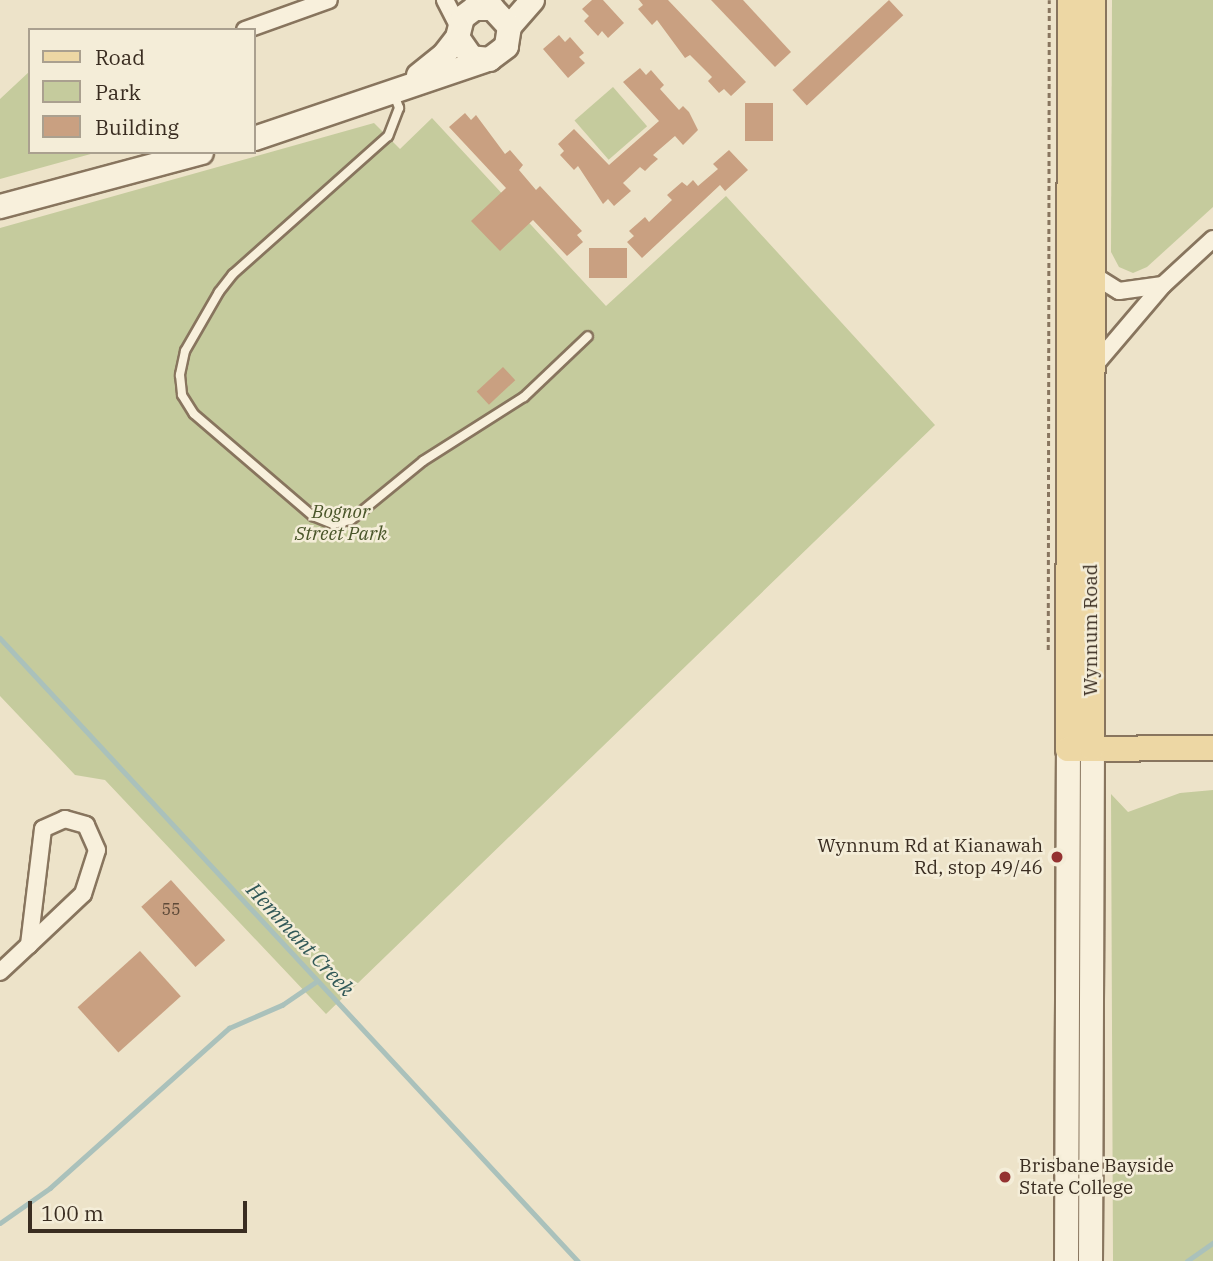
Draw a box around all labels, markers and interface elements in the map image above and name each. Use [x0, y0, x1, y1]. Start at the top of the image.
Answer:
legend [28, 28, 256, 154]
text: Road [95, 43, 145, 71]
text: Park [95, 78, 141, 106]
text: Building [95, 113, 179, 141]
park label: Bognor Street Park [295, 501, 387, 545]
street label: Wynnum Road [1080, 564, 1102, 696]
place label: Wynnum Rd at Kianawah Rd, stop 49/46 [817, 835, 1043, 879]
marker: Wynnum Rd at Kianawah Rd, stop 49/46 [1049, 849, 1065, 865]
water label: Hemmant Creek [242, 877, 360, 1001]
house number: 55 [161, 899, 181, 919]
place label: Brisbane Bayside State College [1019, 1155, 1174, 1199]
marker: Brisbane Bayside State College [997, 1169, 1013, 1185]
scale bar [32, 1188, 250, 1232]
text: 100 m [41, 1199, 104, 1227]

